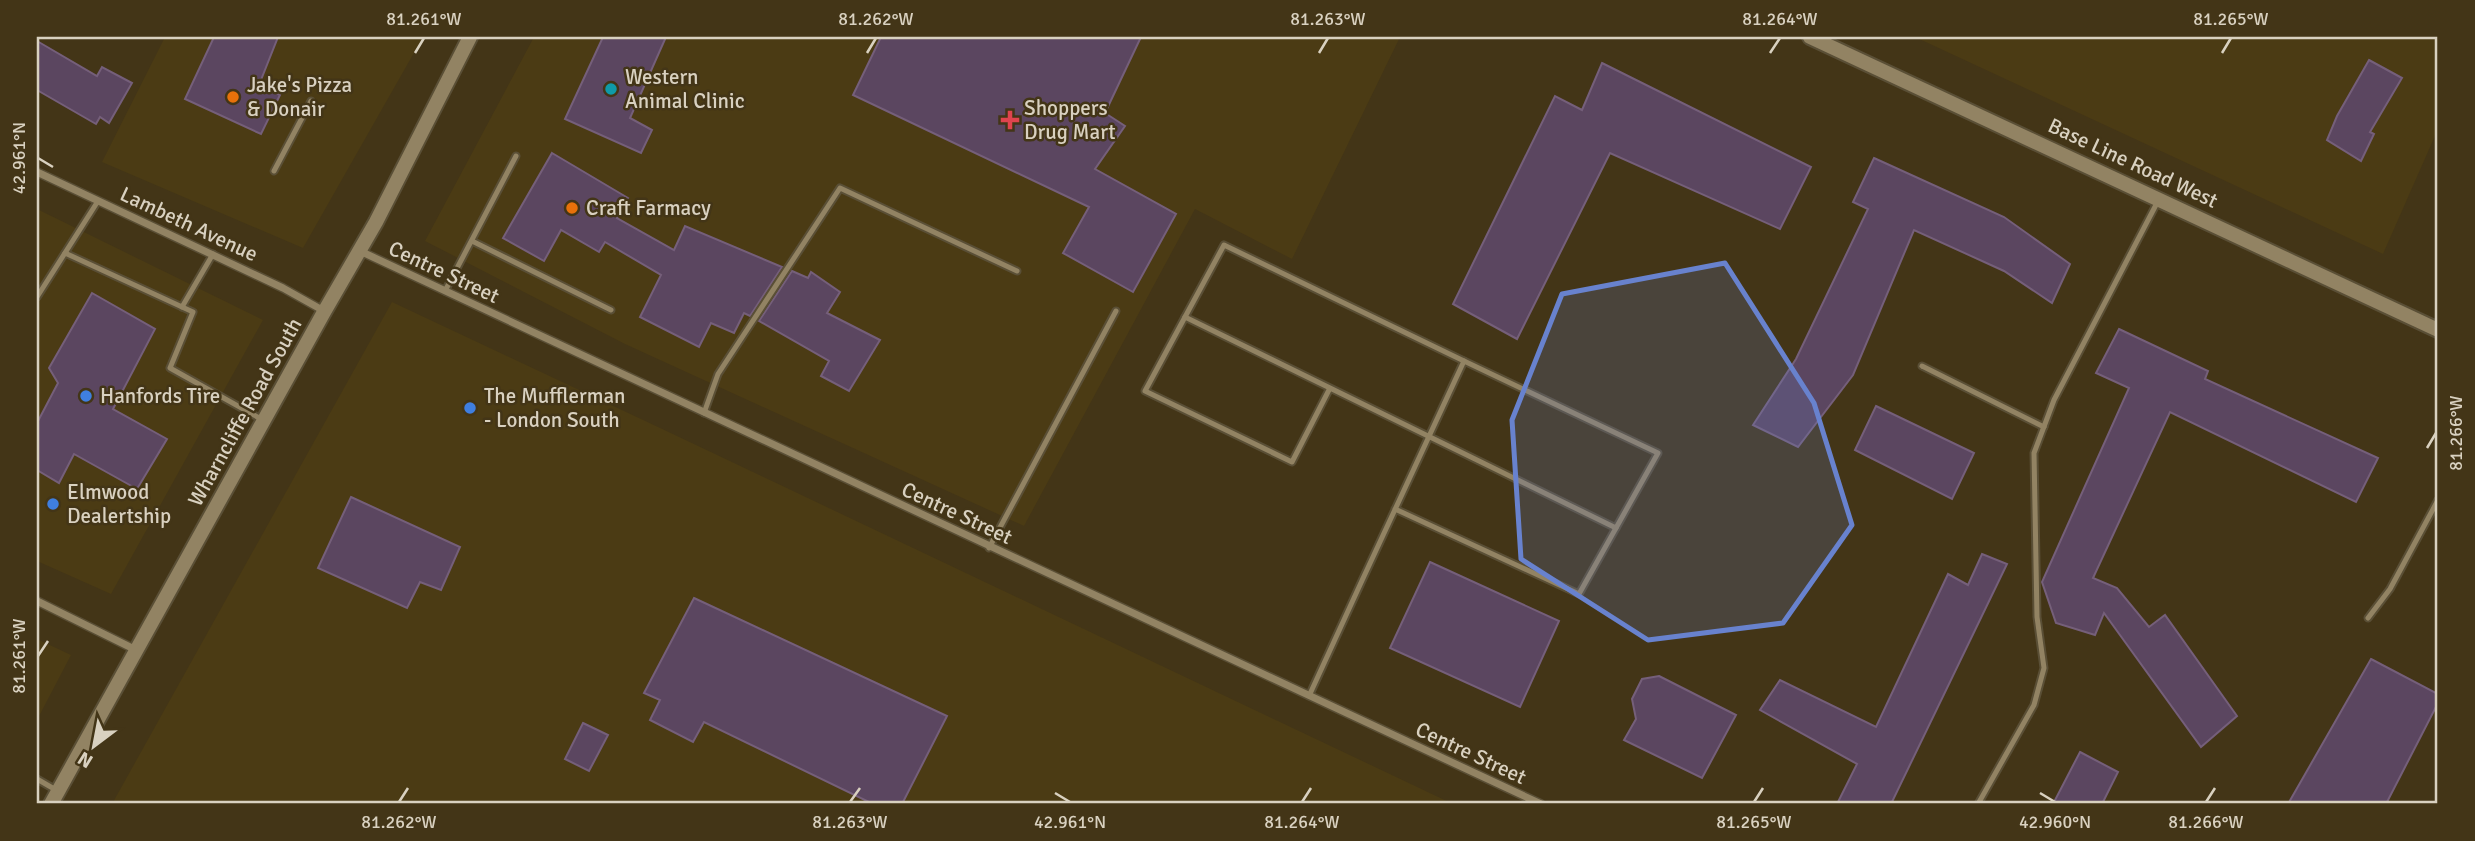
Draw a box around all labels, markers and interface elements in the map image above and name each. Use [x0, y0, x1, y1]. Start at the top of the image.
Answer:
text: 81.261°W [386, 8, 462, 30]
text: 81.262°W [838, 8, 914, 30]
text: 81.263°W [1290, 8, 1366, 30]
text: 81.264°W [1742, 8, 1818, 30]
text: 81.265°W [2193, 8, 2269, 30]
place label: Western Animal Clinic [625, 64, 745, 114]
place label: Jake's Pizza & Donair [247, 72, 352, 122]
marker: Western Animal Clinic [603, 81, 619, 97]
marker: Jake's Pizza & Donair [225, 89, 241, 105]
place label: Shoppers Drug Mart [1024, 95, 1116, 145]
marker: Shoppers Drug Mart [1002, 112, 1018, 128]
street label: Base Line Road West [2044, 112, 2222, 214]
text: 42.961°N [8, 122, 30, 194]
street label: Lambeth Avenue [116, 181, 262, 267]
place label: Craft Farmacy [586, 195, 711, 221]
marker: Craft Farmacy [564, 200, 580, 216]
street label: Centre Street [385, 235, 503, 309]
street label: Wharncliffe Road South [182, 313, 308, 511]
place label: Hanfords Tire [100, 383, 220, 409]
place label: The Mufflerman - London South [484, 383, 626, 433]
marker: Hanfords Tire [78, 388, 94, 404]
text: 81.266°W [2445, 395, 2467, 471]
marker: The Mufflerman - London South [462, 400, 478, 416]
street label: Centre Street [898, 476, 1016, 550]
place label: Elmwood Dealertship [67, 479, 171, 529]
marker: Elmwood Dealertship [45, 496, 61, 512]
text: 81.261°W [8, 618, 30, 694]
north arrow [60, 712, 130, 782]
street label: Centre Street [1412, 716, 1530, 790]
text: N [74, 746, 97, 773]
text: 81.262°W [361, 811, 437, 833]
text: 81.263°W [812, 811, 888, 833]
text: 42.961°N [1034, 811, 1106, 833]
text: 81.264°W [1264, 811, 1340, 833]
text: 81.265°W [1716, 811, 1792, 833]
text: 42.960°N [2019, 811, 2091, 833]
text: 81.266°W [2168, 811, 2244, 833]

